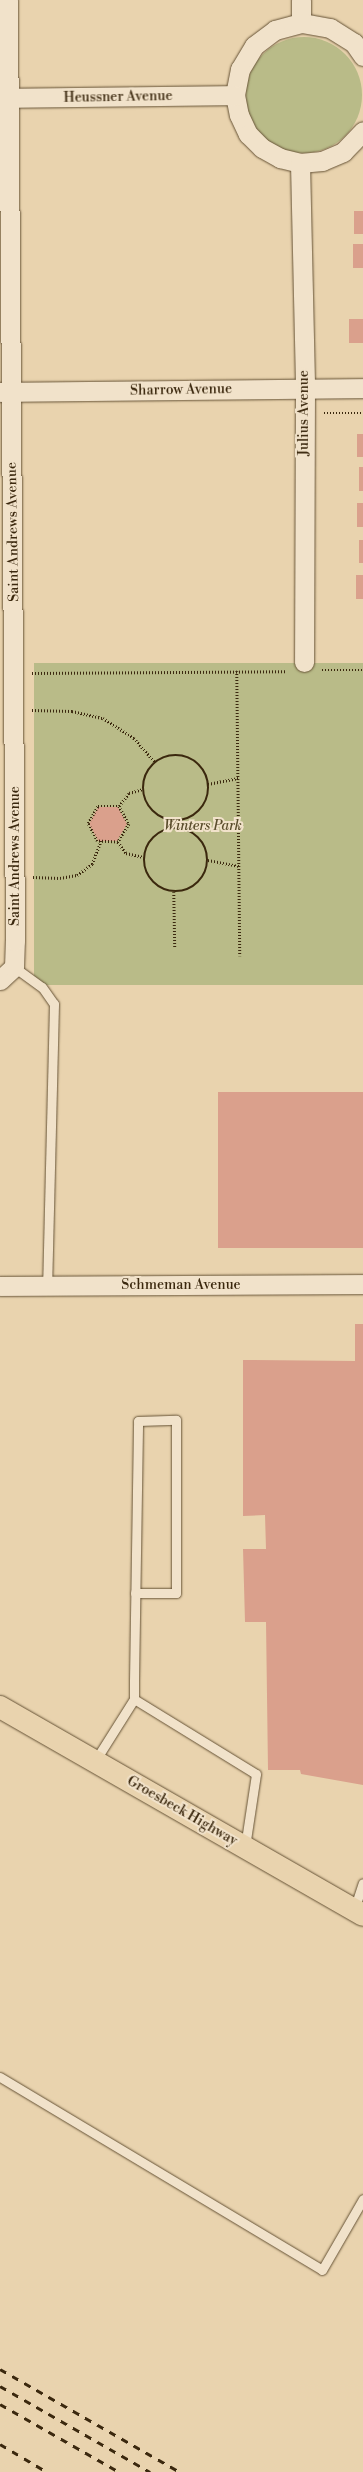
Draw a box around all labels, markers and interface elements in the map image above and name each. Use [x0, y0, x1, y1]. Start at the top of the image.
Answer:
street label: Heussner Avenue [63, 88, 173, 106]
street label: Julius Avenue [296, 370, 312, 456]
street label: Sharrow Avenue [130, 381, 232, 399]
street label: Saint Andrews Avenue [3, 462, 23, 602]
street label: Saint Andrews Avenue [7, 786, 23, 926]
park label: Winters Park [164, 818, 242, 834]
street label: Schmeman Avenue [121, 1277, 241, 1293]
street label: Groesbeck Highway [124, 1773, 240, 1849]

